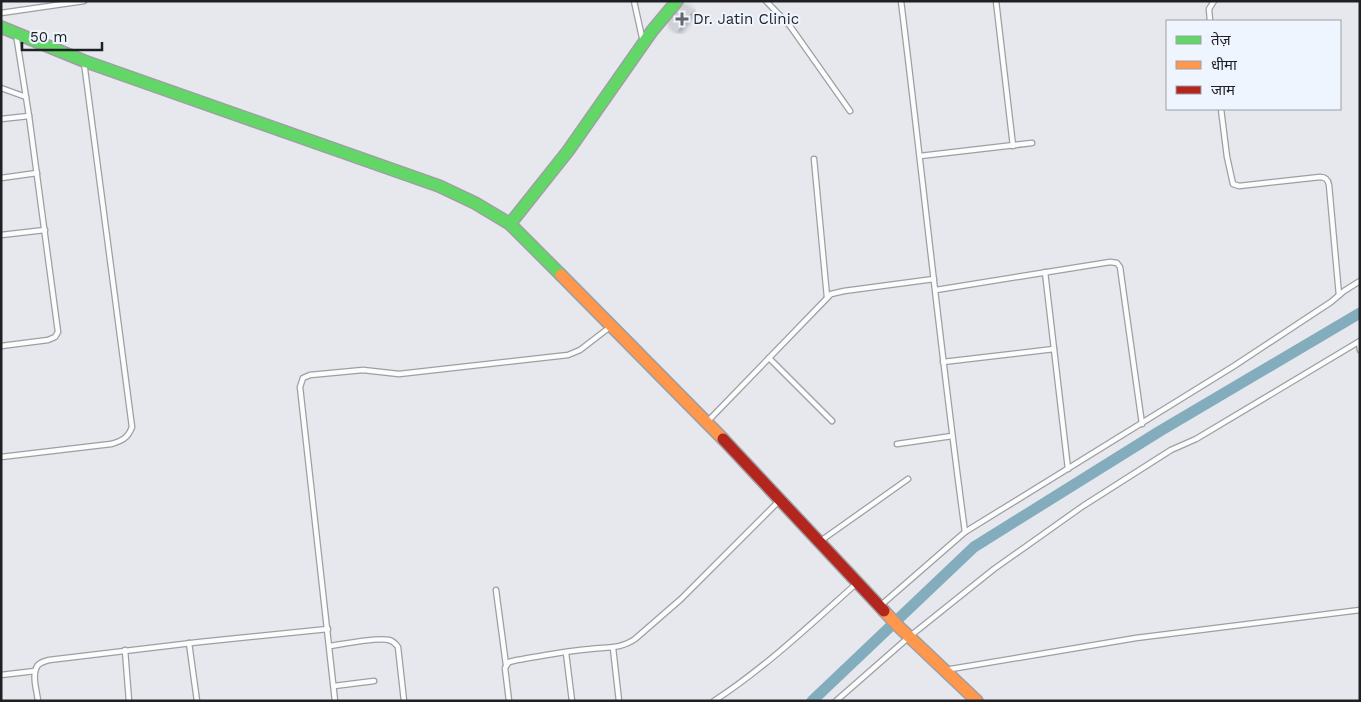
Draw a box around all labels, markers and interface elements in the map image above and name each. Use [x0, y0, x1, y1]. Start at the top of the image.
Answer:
place label: Dr. Jatin Clinic [693, 10, 799, 28]
marker: Dr. Jatin Clinic [675, 12, 689, 26]
scale bar [22, 20, 102, 52]
legend [1166, 20, 1341, 110]
text: 50 m [30, 28, 67, 46]
text: तेज़ [1211, 31, 1232, 49]
text: धीमा [1211, 56, 1238, 74]
text: जाम [1211, 81, 1236, 99]

